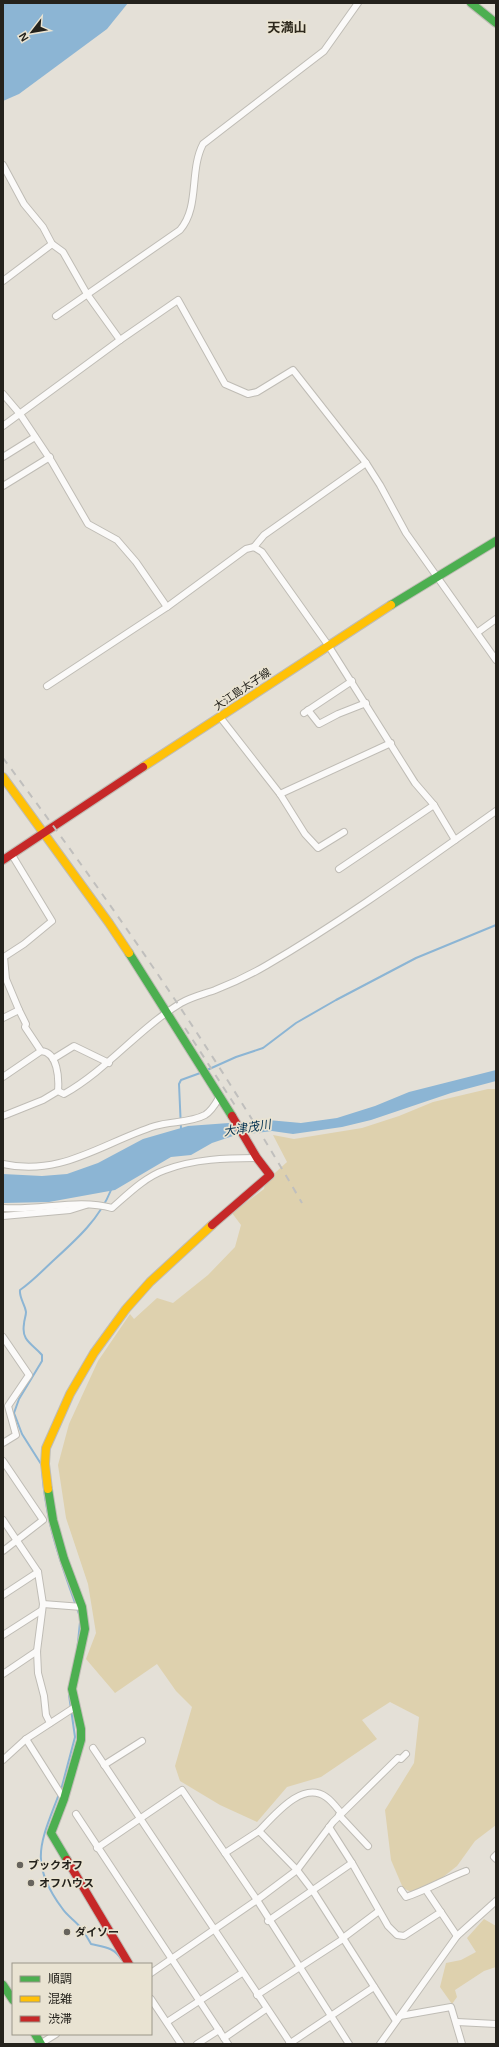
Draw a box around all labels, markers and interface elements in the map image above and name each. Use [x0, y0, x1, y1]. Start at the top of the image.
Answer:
north arrow [12, 12, 52, 52]
district label: 天満山 [267, 20, 307, 35]
text: N [16, 31, 31, 44]
street label: 大江島太子線 [211, 666, 273, 712]
water label: 大津茂川 [222, 1117, 274, 1139]
place label: ブックオフ [28, 1859, 83, 1871]
marker: ブックオフ [15, 1860, 25, 1870]
place label: オフハウス [39, 1877, 94, 1889]
marker: オフハウス [26, 1878, 36, 1888]
place label: ダイソー [75, 1926, 119, 1938]
marker: ダイソー [62, 1927, 72, 1937]
legend [12, 1963, 152, 2035]
text: 順調 [48, 1972, 72, 1986]
text: 混雑 [48, 1992, 72, 2006]
text: 渋滞 [48, 2012, 72, 2026]

